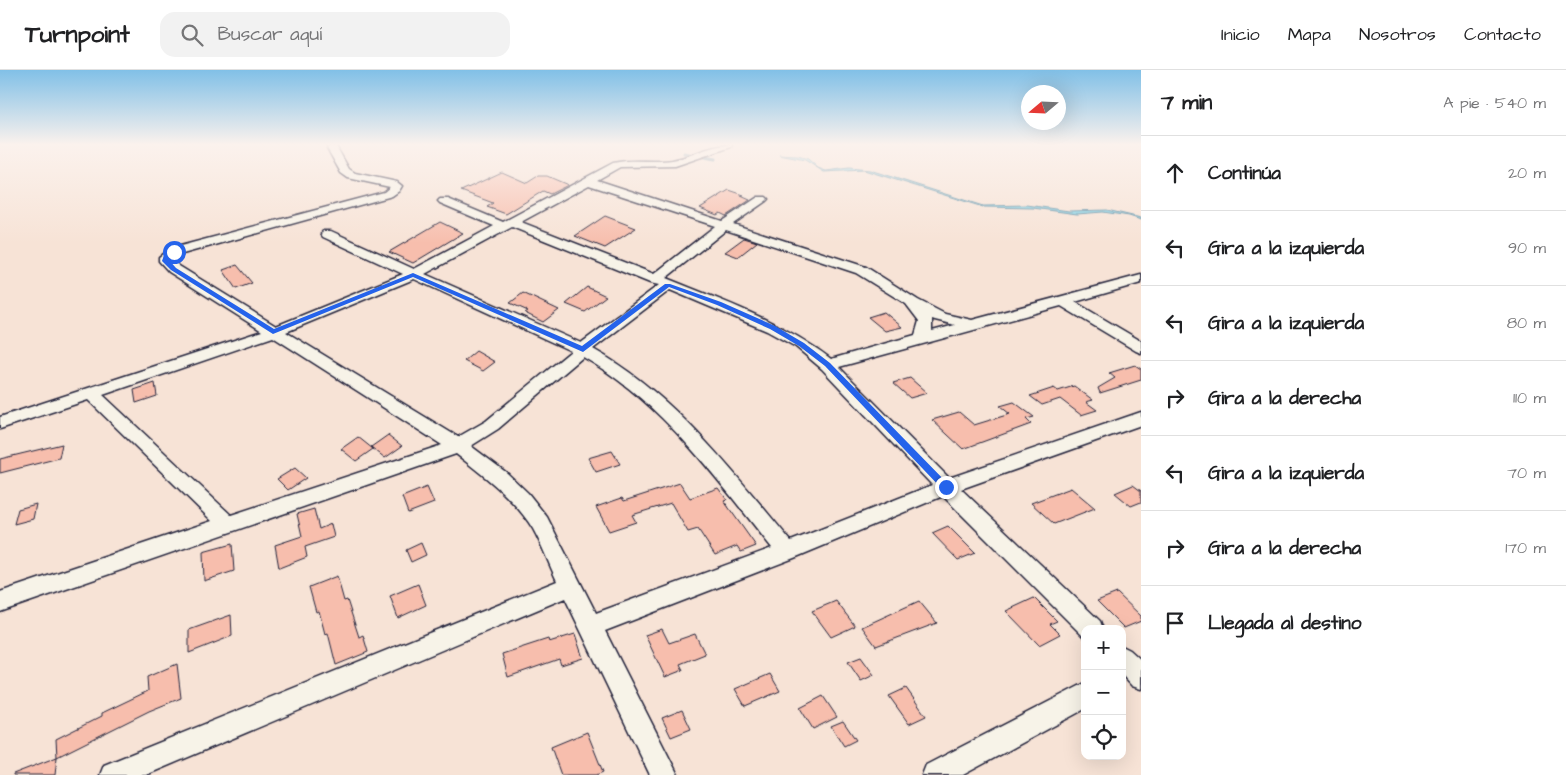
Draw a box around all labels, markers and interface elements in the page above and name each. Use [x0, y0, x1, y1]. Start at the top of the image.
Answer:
search box [160, 12, 510, 57]
text: Turnpoint [25, 18, 130, 52]
icon: search [178, 21, 206, 49]
text: Buscar aquí [218, 21, 322, 48]
text: Inicio [1221, 22, 1260, 47]
text: Mapa [1288, 22, 1331, 47]
text: Nosotros [1359, 22, 1436, 47]
text: Contacto [1464, 22, 1541, 47]
north arrow [1021, 85, 1066, 130]
text: 7 min [1161, 88, 1212, 117]
text: A pie · 540 m [1443, 92, 1546, 114]
icon: ahead [1161, 159, 1189, 187]
text: Continúa [1208, 160, 1281, 187]
text: 20 m [1508, 162, 1546, 184]
icon: left [1161, 234, 1189, 262]
text: Gira a la izquierda [1208, 235, 1364, 262]
text: 90 m [1508, 237, 1546, 259]
route start [163, 241, 186, 264]
icon: left [1161, 309, 1189, 337]
text: Gira a la izquierda [1208, 310, 1364, 337]
text: 80 m [1507, 312, 1546, 334]
icon: right [1161, 384, 1189, 412]
text: Gira a la derecha [1208, 385, 1361, 412]
text: 110 m [1513, 387, 1546, 409]
icon: left [1161, 459, 1189, 487]
text: Gira a la izquierda [1208, 460, 1364, 487]
text: 70 m [1507, 462, 1546, 484]
route end [935, 476, 958, 499]
icon: right [1161, 534, 1189, 562]
text: Gira a la derecha [1208, 535, 1361, 562]
text: 170 m [1505, 537, 1546, 559]
icon: arrive [1161, 609, 1189, 637]
text: Llegada al destino [1208, 610, 1361, 637]
map controls [1081, 625, 1126, 760]
button: + [1081, 625, 1126, 670]
button: − [1081, 670, 1126, 715]
button: locate [1081, 715, 1126, 760]

